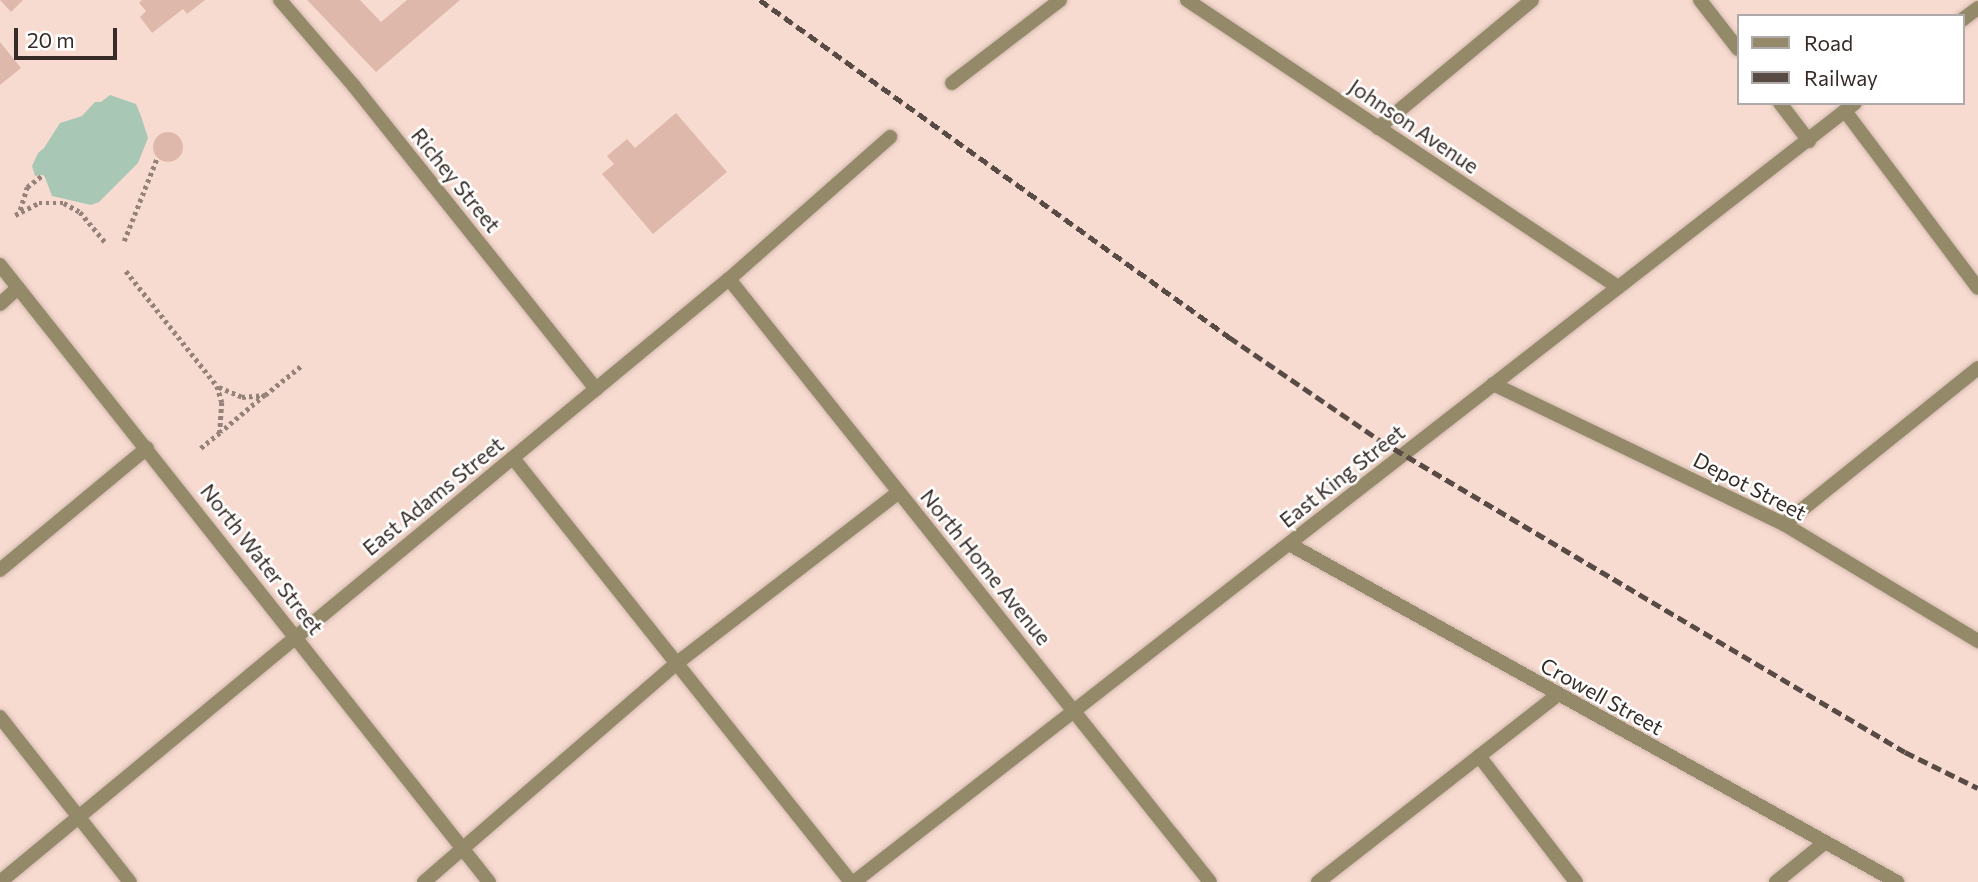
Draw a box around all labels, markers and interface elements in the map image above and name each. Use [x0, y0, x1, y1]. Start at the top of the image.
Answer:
scale bar [18, 14, 121, 58]
legend [1736, 14, 1964, 105]
text: 20 m [27, 27, 75, 52]
text: Road [1804, 30, 1853, 55]
text: Railway [1804, 65, 1878, 90]
street label: Johnson Avenue [1344, 73, 1484, 179]
street label: Richey Street [406, 123, 506, 237]
street label: East King Street [1274, 419, 1410, 533]
street label: East Adams Street [357, 431, 509, 561]
street label: Depot Street [1689, 447, 1811, 525]
street label: North Water Street [195, 479, 329, 639]
street label: North Home Avenue [915, 484, 1057, 650]
street label: Crowell Street [1536, 652, 1668, 740]

